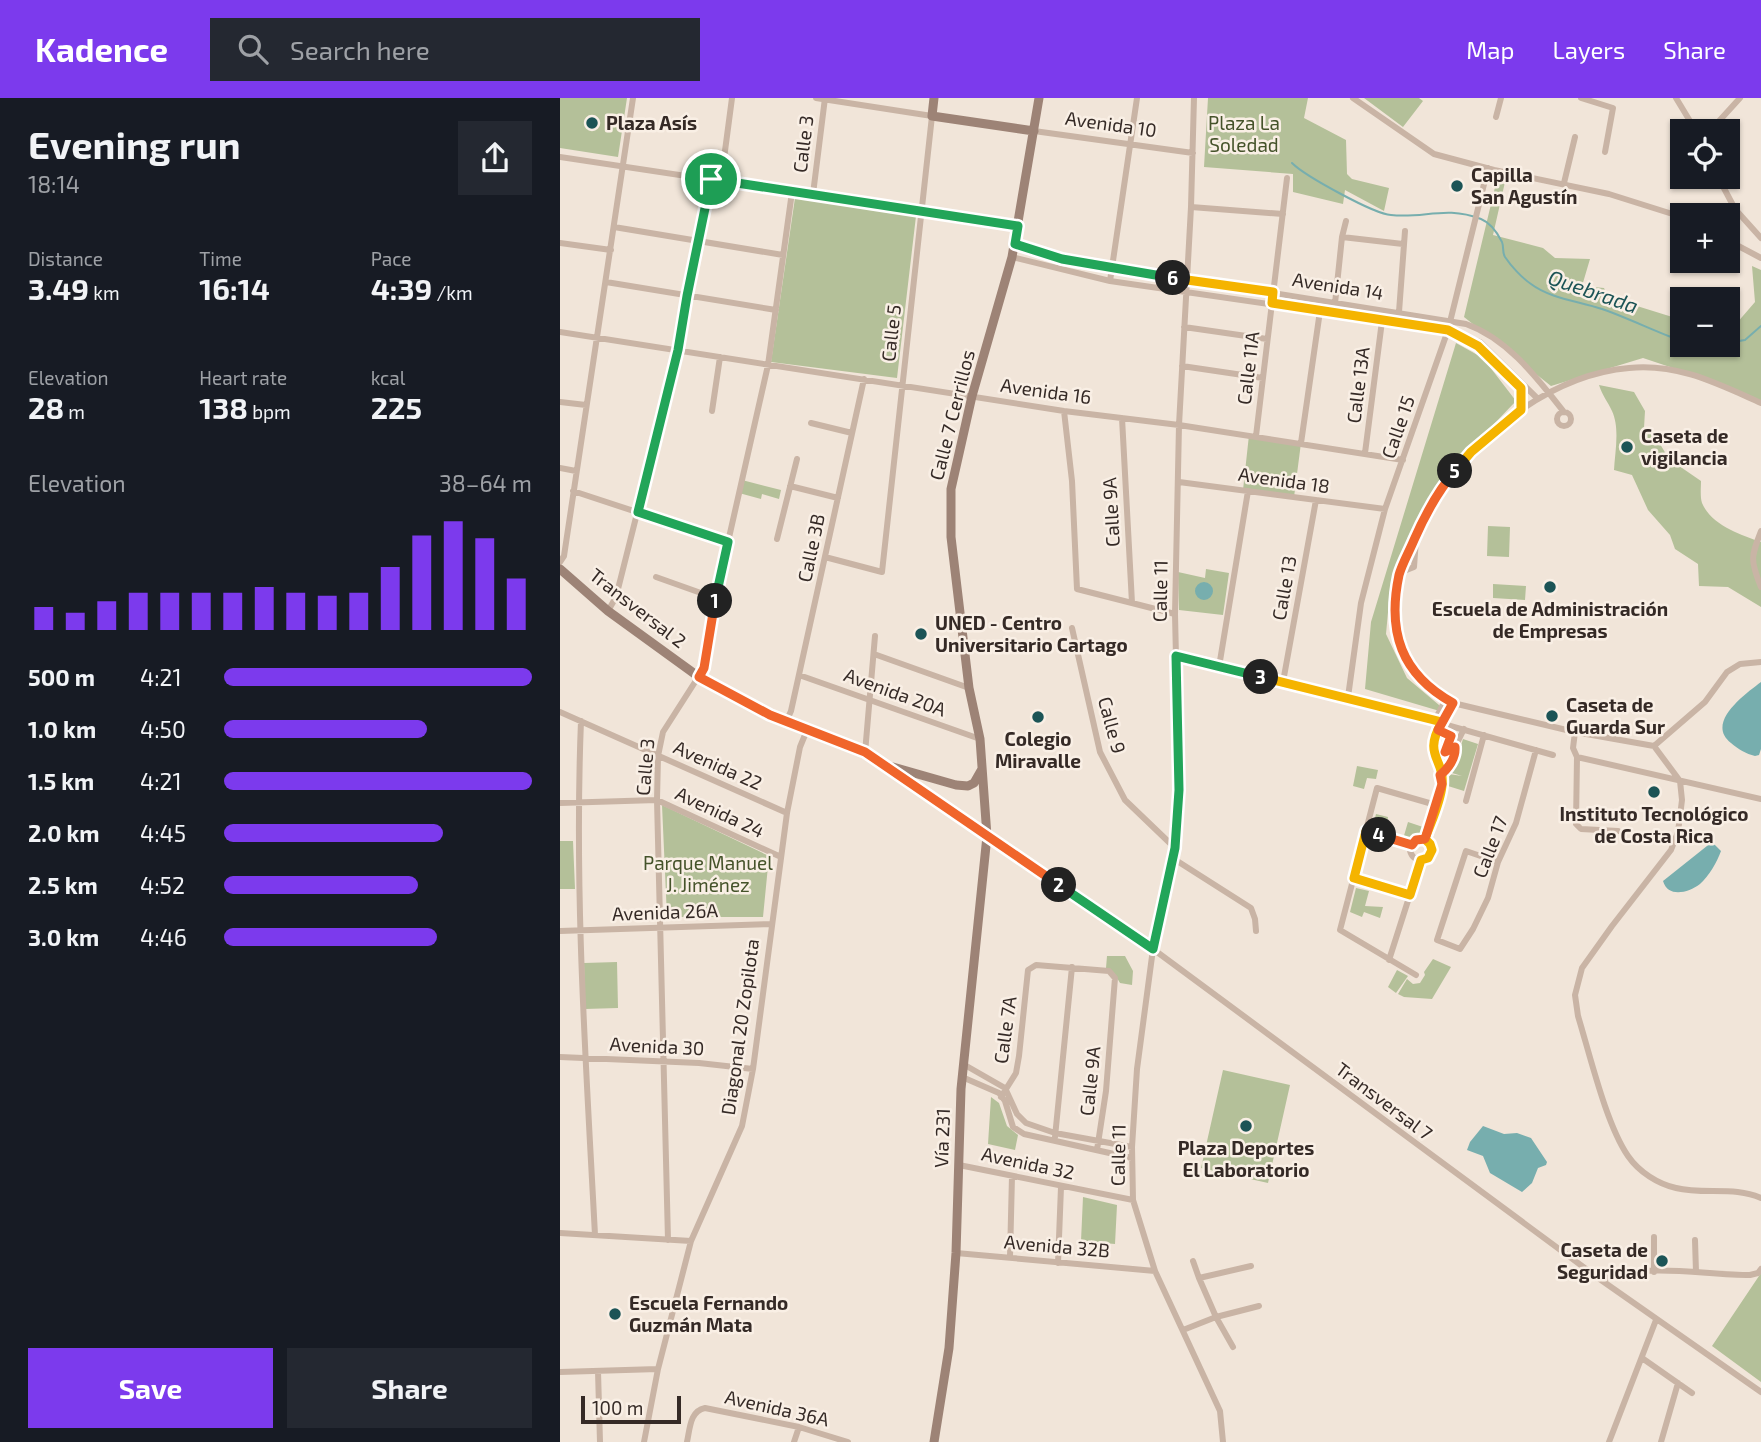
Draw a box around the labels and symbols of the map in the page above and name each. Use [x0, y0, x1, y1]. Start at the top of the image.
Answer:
street label: Avenida 10 [1064, 106, 1158, 141]
place label: Plaza Asís [606, 111, 697, 134]
park label: Plaza La Soledad [1208, 111, 1280, 156]
street label: Calle 3 [788, 114, 817, 174]
marker: Plaza Asís [584, 115, 600, 131]
pin [681, 149, 741, 209]
place label: Capilla San Agustín [1471, 163, 1577, 208]
marker: Capilla San Agustín [1449, 178, 1465, 194]
pin: 6 [1156, 260, 1190, 296]
water label: Quebrada [1545, 264, 1642, 319]
street label: Avenida 14 [1291, 267, 1385, 304]
street label: Calle 5 [876, 303, 905, 363]
street label: Calle 11A [1232, 330, 1263, 406]
street label: Calle 13A [1341, 345, 1374, 425]
street label: Calle 7 Cerrillos [924, 347, 979, 483]
street label: Avenida 16 [999, 373, 1093, 408]
street label: Calle 15 [1376, 392, 1419, 461]
place label: Caseta de vigilancia [1641, 424, 1729, 469]
marker: Caseta de vigilancia [1619, 439, 1635, 455]
pin: 5 [1438, 454, 1472, 488]
street label: Avenida 18 [1237, 462, 1331, 497]
street label: Calle 9A [1097, 476, 1124, 547]
street label: Calle 3B [792, 512, 829, 584]
street label: Calle 13 [1267, 554, 1300, 622]
street label: Calle 11 [1147, 560, 1172, 622]
street label: Transversal 2 [586, 563, 691, 652]
marker: Escuela de Administración de Empresas [1542, 579, 1558, 595]
pin: 1 [698, 584, 732, 618]
place label: Escuela de Administración de Empresas [1432, 597, 1668, 642]
place label: UNED - Centro Universitario Cartago [935, 611, 1128, 656]
marker: UNED - Centro Universitario Cartago [913, 626, 929, 642]
pin: 3 [1244, 660, 1278, 694]
street label: Avenida 20A [841, 662, 949, 721]
place label: Caseta de Guarda Sur [1566, 693, 1665, 738]
street label: Calle 9 [1094, 694, 1131, 756]
marker: Caseta de Guarda Sur [1544, 708, 1560, 724]
marker: Colegio Miravalle [1030, 709, 1046, 725]
place label: Colegio Miravalle [995, 727, 1081, 772]
street label: Avenida 22 [670, 735, 766, 794]
street label: Calle 3 [631, 737, 658, 797]
street label: Avenida 24 [672, 781, 768, 842]
marker: Instituto Tecnológico de Costa Rica [1646, 784, 1662, 800]
place label: Instituto Tecnológico de Costa Rica [1560, 802, 1748, 847]
street label: Calle 17 [1467, 812, 1512, 881]
pin: 4 [1362, 818, 1396, 852]
park label: Parque Manuel J. Jiménez [643, 851, 773, 896]
pin: 2 [1042, 868, 1076, 902]
street label: Avenida 26A [611, 898, 719, 925]
street label: Diagonal 20 Zopilota [716, 937, 763, 1117]
street label: Calle 7A [988, 995, 1021, 1065]
street label: Avenida 30 [609, 1032, 705, 1059]
street label: Calle 9A [1074, 1045, 1105, 1117]
street label: Transversal 7 [1331, 1057, 1437, 1145]
street label: Vía 231 [929, 1108, 954, 1168]
marker: Plaza Deportes El Laboratorio [1238, 1118, 1254, 1134]
street label: Calle 11 [1105, 1124, 1130, 1186]
place label: Plaza Deportes El Laboratorio [1178, 1136, 1314, 1181]
street label: Avenida 32 [980, 1141, 1077, 1184]
street label: Avenida 32B [1003, 1229, 1111, 1262]
place label: Caseta de Seguridad [1557, 1238, 1648, 1283]
marker: Caseta de Seguridad [1654, 1253, 1670, 1269]
place label: Escuela Fernando Guzmán Mata [629, 1291, 788, 1336]
marker: Escuela Fernando Guzmán Mata [607, 1306, 623, 1322]
street label: Avenida 36A [723, 1384, 832, 1431]
scale bar [581, 1393, 681, 1425]

